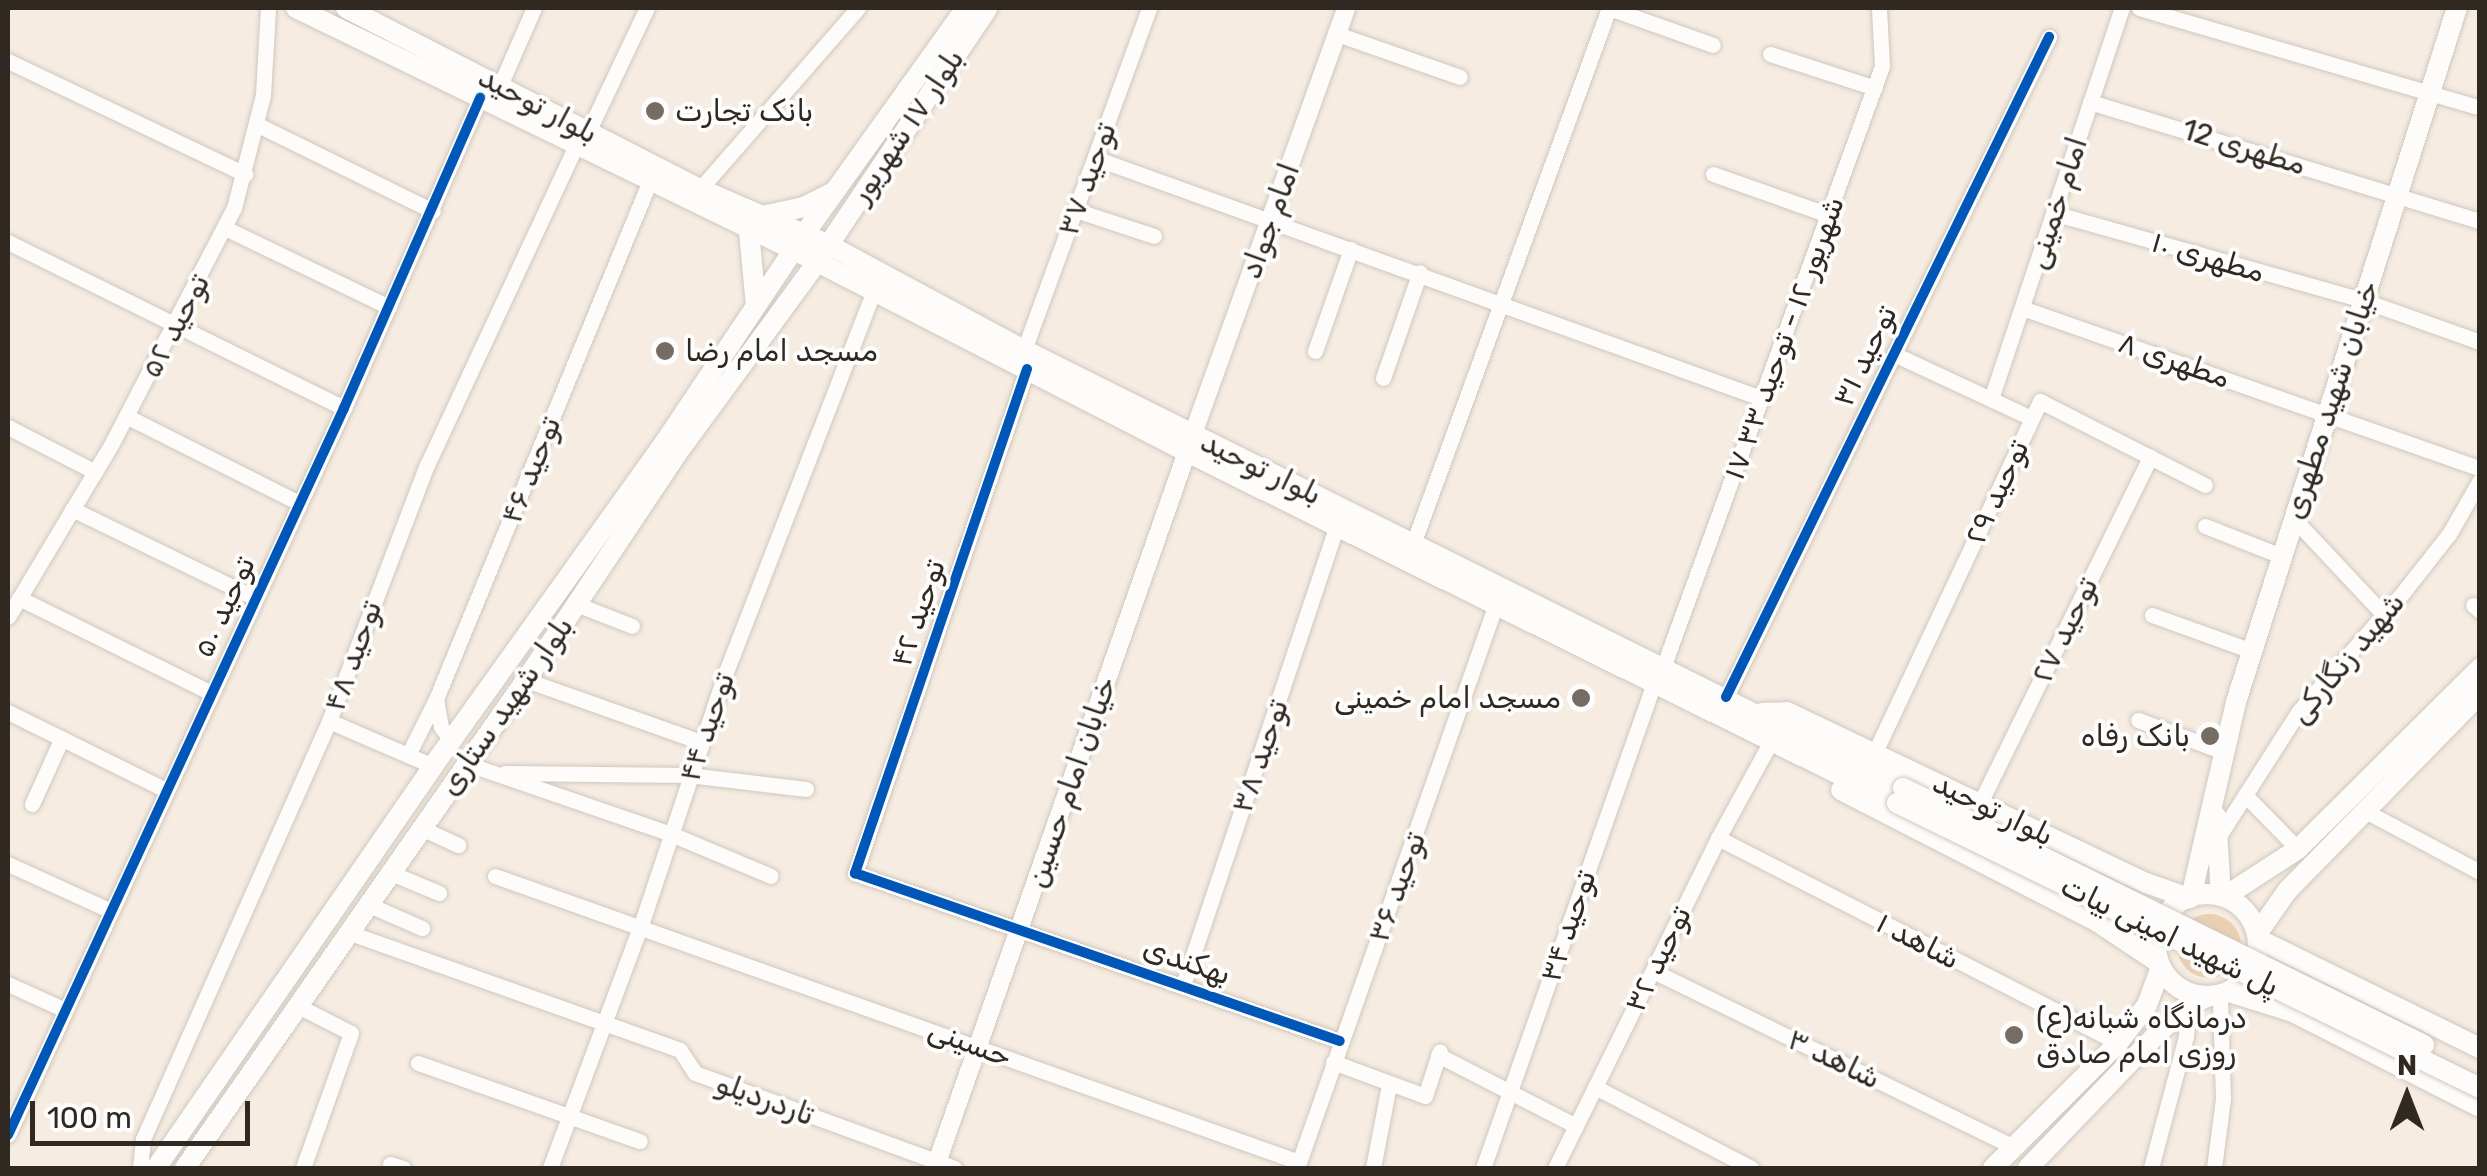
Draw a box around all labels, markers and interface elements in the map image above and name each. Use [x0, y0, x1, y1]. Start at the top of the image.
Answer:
street label: بلوار ۱۷ شهریور [842, 42, 972, 210]
street label: بلوار توحید [472, 59, 604, 151]
place label: بانک تجارت [675, 93, 813, 129]
marker: بانک تجارت [644, 100, 666, 122]
street label: مطهری 12 [2178, 111, 2310, 183]
street label: توحید ۳۷ [1050, 117, 1124, 241]
street label: امام خمینی [2019, 132, 2095, 274]
street label: امام جواد [1233, 158, 1307, 284]
street label: ۱۷ شهریور ۱۲ - توحید ۳۳ [1716, 191, 1852, 485]
street label: مطهری ۱۰ [2147, 224, 2269, 290]
street label: توحید ۵۲ [133, 268, 217, 384]
street label: خیابان شهید مطهری [2276, 276, 2386, 524]
street label: توحید ۳۱ [1825, 300, 1905, 412]
street label: مطهری ۸ [2113, 324, 2235, 396]
place label: مسجد امام رضا [685, 333, 878, 369]
marker: مسجد امام رضا [654, 340, 676, 362]
street label: توحید ۴۶ [493, 411, 569, 529]
street label: بلوار توحید [1195, 423, 1327, 513]
street label: توحید ۲۹ [1957, 434, 2037, 550]
street label: توحید ۵۰ [185, 551, 263, 663]
street label: توحید ۴۲ [883, 555, 953, 671]
street label: توحید ۲۷ [2024, 571, 2106, 689]
street label: شهید زنگارکی [2282, 585, 2412, 731]
street label: توحید ۴۸ [316, 596, 390, 716]
street label: بلوار شهید ستاری [431, 610, 581, 802]
street label: توحید ۴۴ [672, 668, 742, 786]
street label: خیابان امام حسین [1018, 672, 1124, 892]
place label: مسجد امام خمینی [1334, 680, 1561, 716]
marker: مسجد امام خمینی [1570, 687, 1592, 709]
street label: توحید ۳۸ [1224, 694, 1296, 818]
place label: بانک رفاه [2081, 718, 2190, 754]
marker: بانک رفاه [2199, 725, 2221, 747]
street label: بلوار توحید [1927, 764, 2059, 854]
street label: توحید ۳۶ [1360, 827, 1434, 947]
street label: توحید ۳۴ [1532, 865, 1604, 987]
street label: پل شهید امینی بیات [2055, 868, 2285, 1004]
street label: توحید ۳۲ [1617, 900, 1699, 1018]
street label: شاهد ۱ [1870, 905, 1966, 977]
street label: بهکندی [1138, 929, 1236, 993]
place label: (ع)درمانگاه شبانه روزی امام صادق [2036, 1000, 2247, 1070]
street label: حسینی [923, 1011, 1017, 1075]
street label: شاهد ۳ [1782, 1021, 1886, 1097]
marker: (ع)درمانگاه شبانه روزی امام صادق [2001, 1022, 2027, 1048]
north arrow [2357, 1046, 2457, 1146]
text: N [2397, 1049, 2417, 1082]
street label: تاردردیلو [711, 1065, 819, 1133]
scale bar [35, 1081, 255, 1143]
text: 100 m [47, 1100, 132, 1136]

